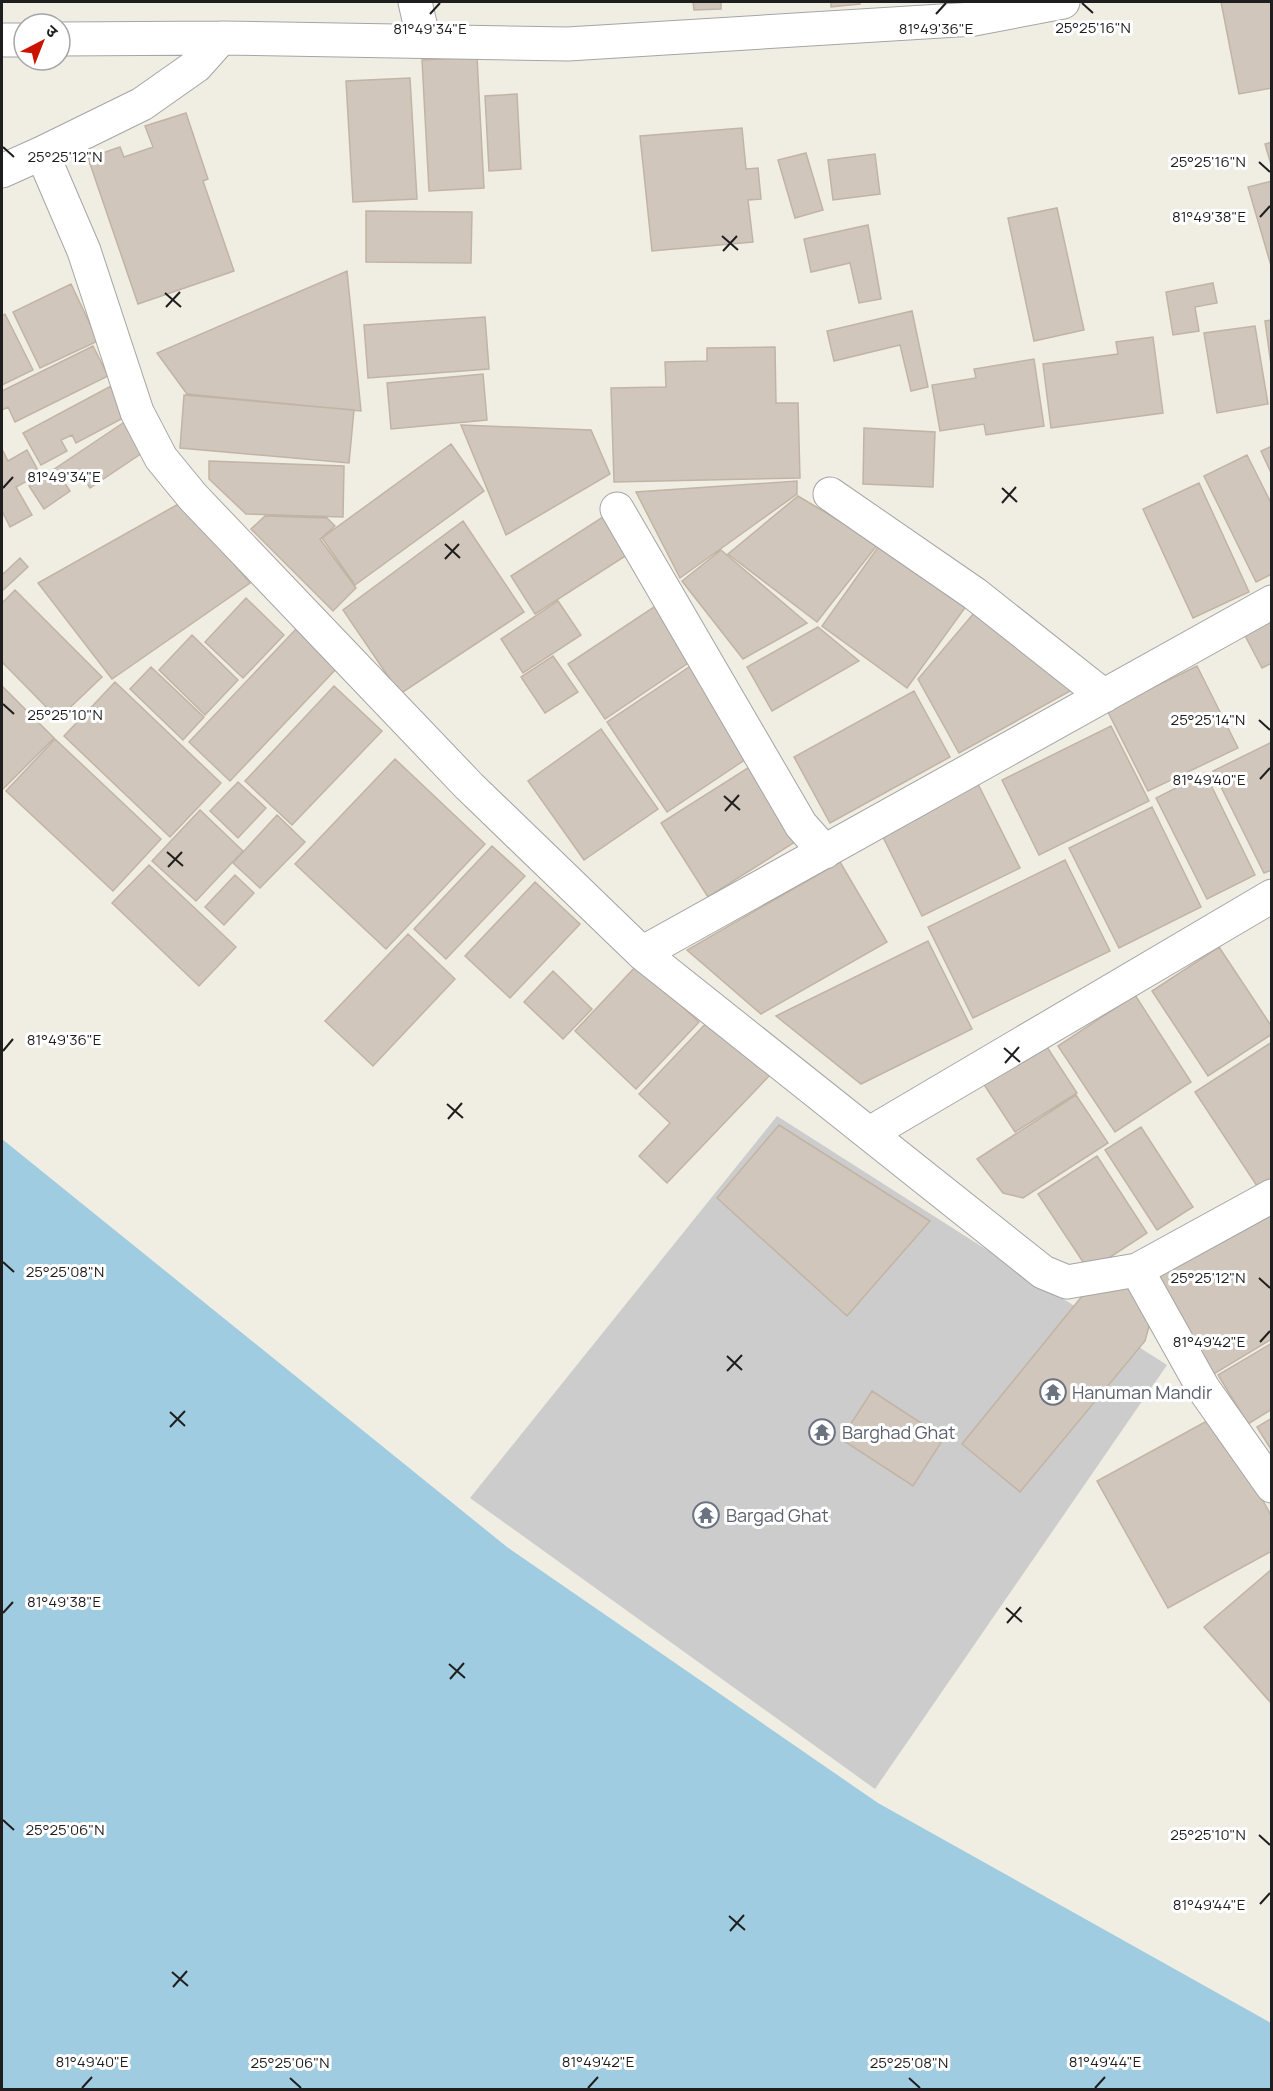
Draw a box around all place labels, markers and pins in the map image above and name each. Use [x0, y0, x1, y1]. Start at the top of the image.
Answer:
temple icon: Hanuman Mandir [1038, 1377, 1068, 1407]
place label: Hanuman Mandir [1072, 1380, 1213, 1404]
temple icon: Barghad Ghat [807, 1417, 837, 1447]
place label: Barghad Ghat [842, 1420, 955, 1444]
temple icon: Bargad Ghat [691, 1500, 721, 1530]
place label: Bargad Ghat [726, 1503, 829, 1527]

